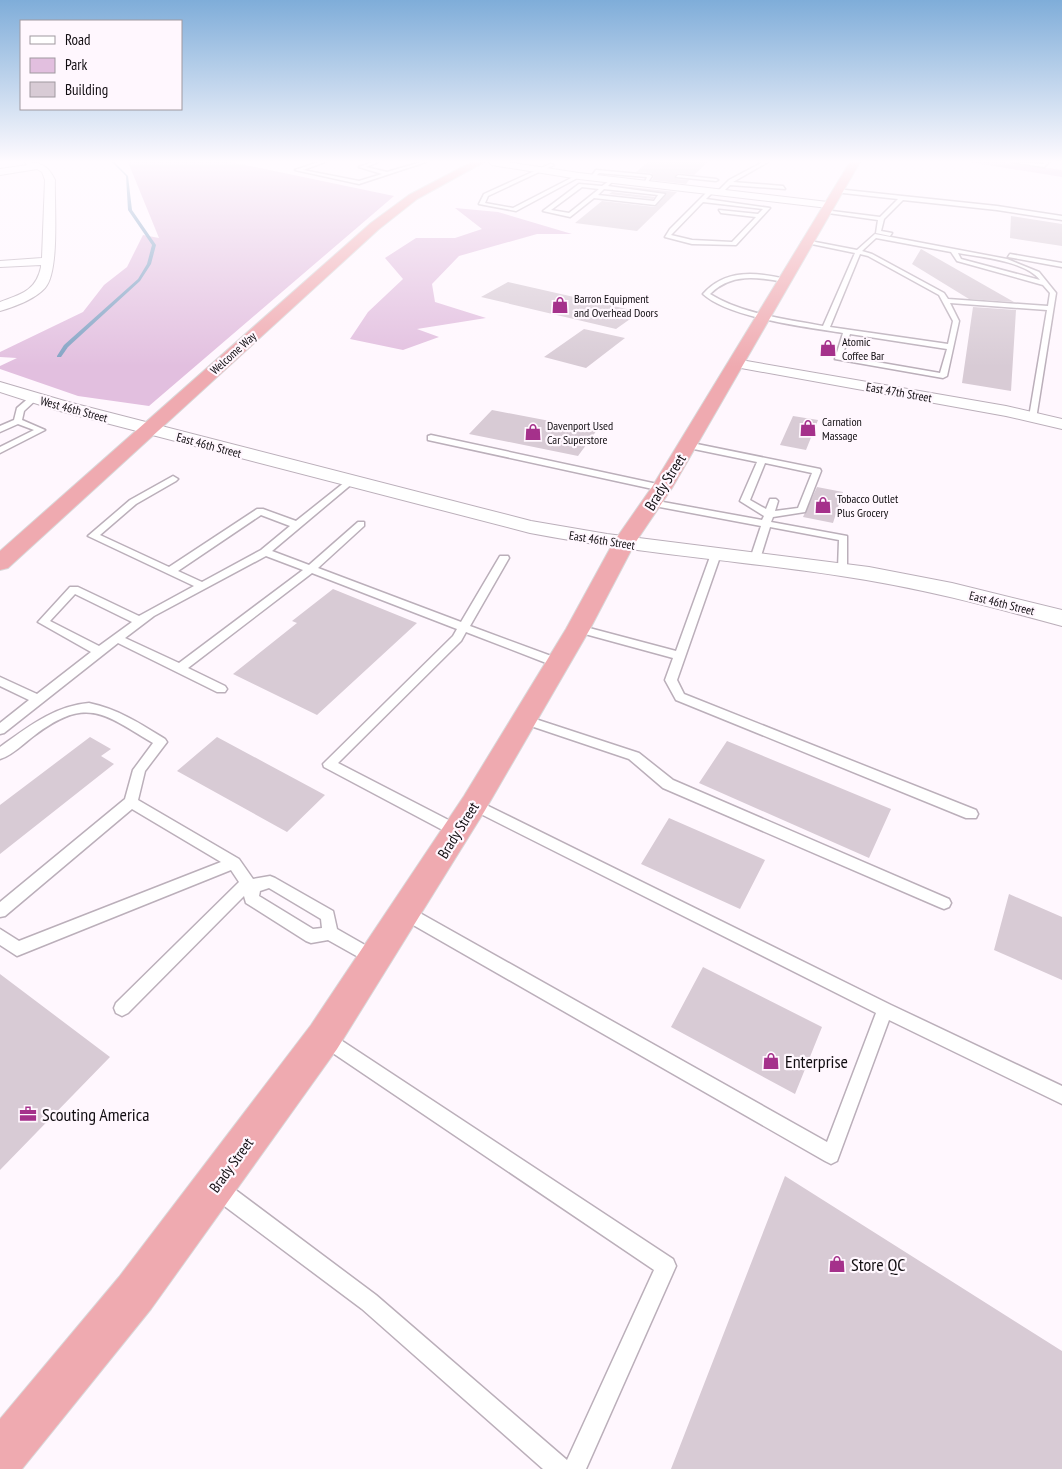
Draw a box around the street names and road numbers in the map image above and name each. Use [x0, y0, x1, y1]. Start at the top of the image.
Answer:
street label: Welcome Way [207, 328, 259, 378]
street label: East 47th Street [865, 379, 934, 405]
street label: West 46th Street [39, 393, 110, 425]
street label: East 46th Street [175, 429, 244, 461]
street label: Brady Street [640, 450, 690, 514]
street label: East 46th Street [568, 527, 637, 553]
street label: East 46th Street [968, 588, 1037, 619]
street label: Brady Street [433, 798, 483, 862]
street label: Brady Street [205, 1134, 257, 1196]

